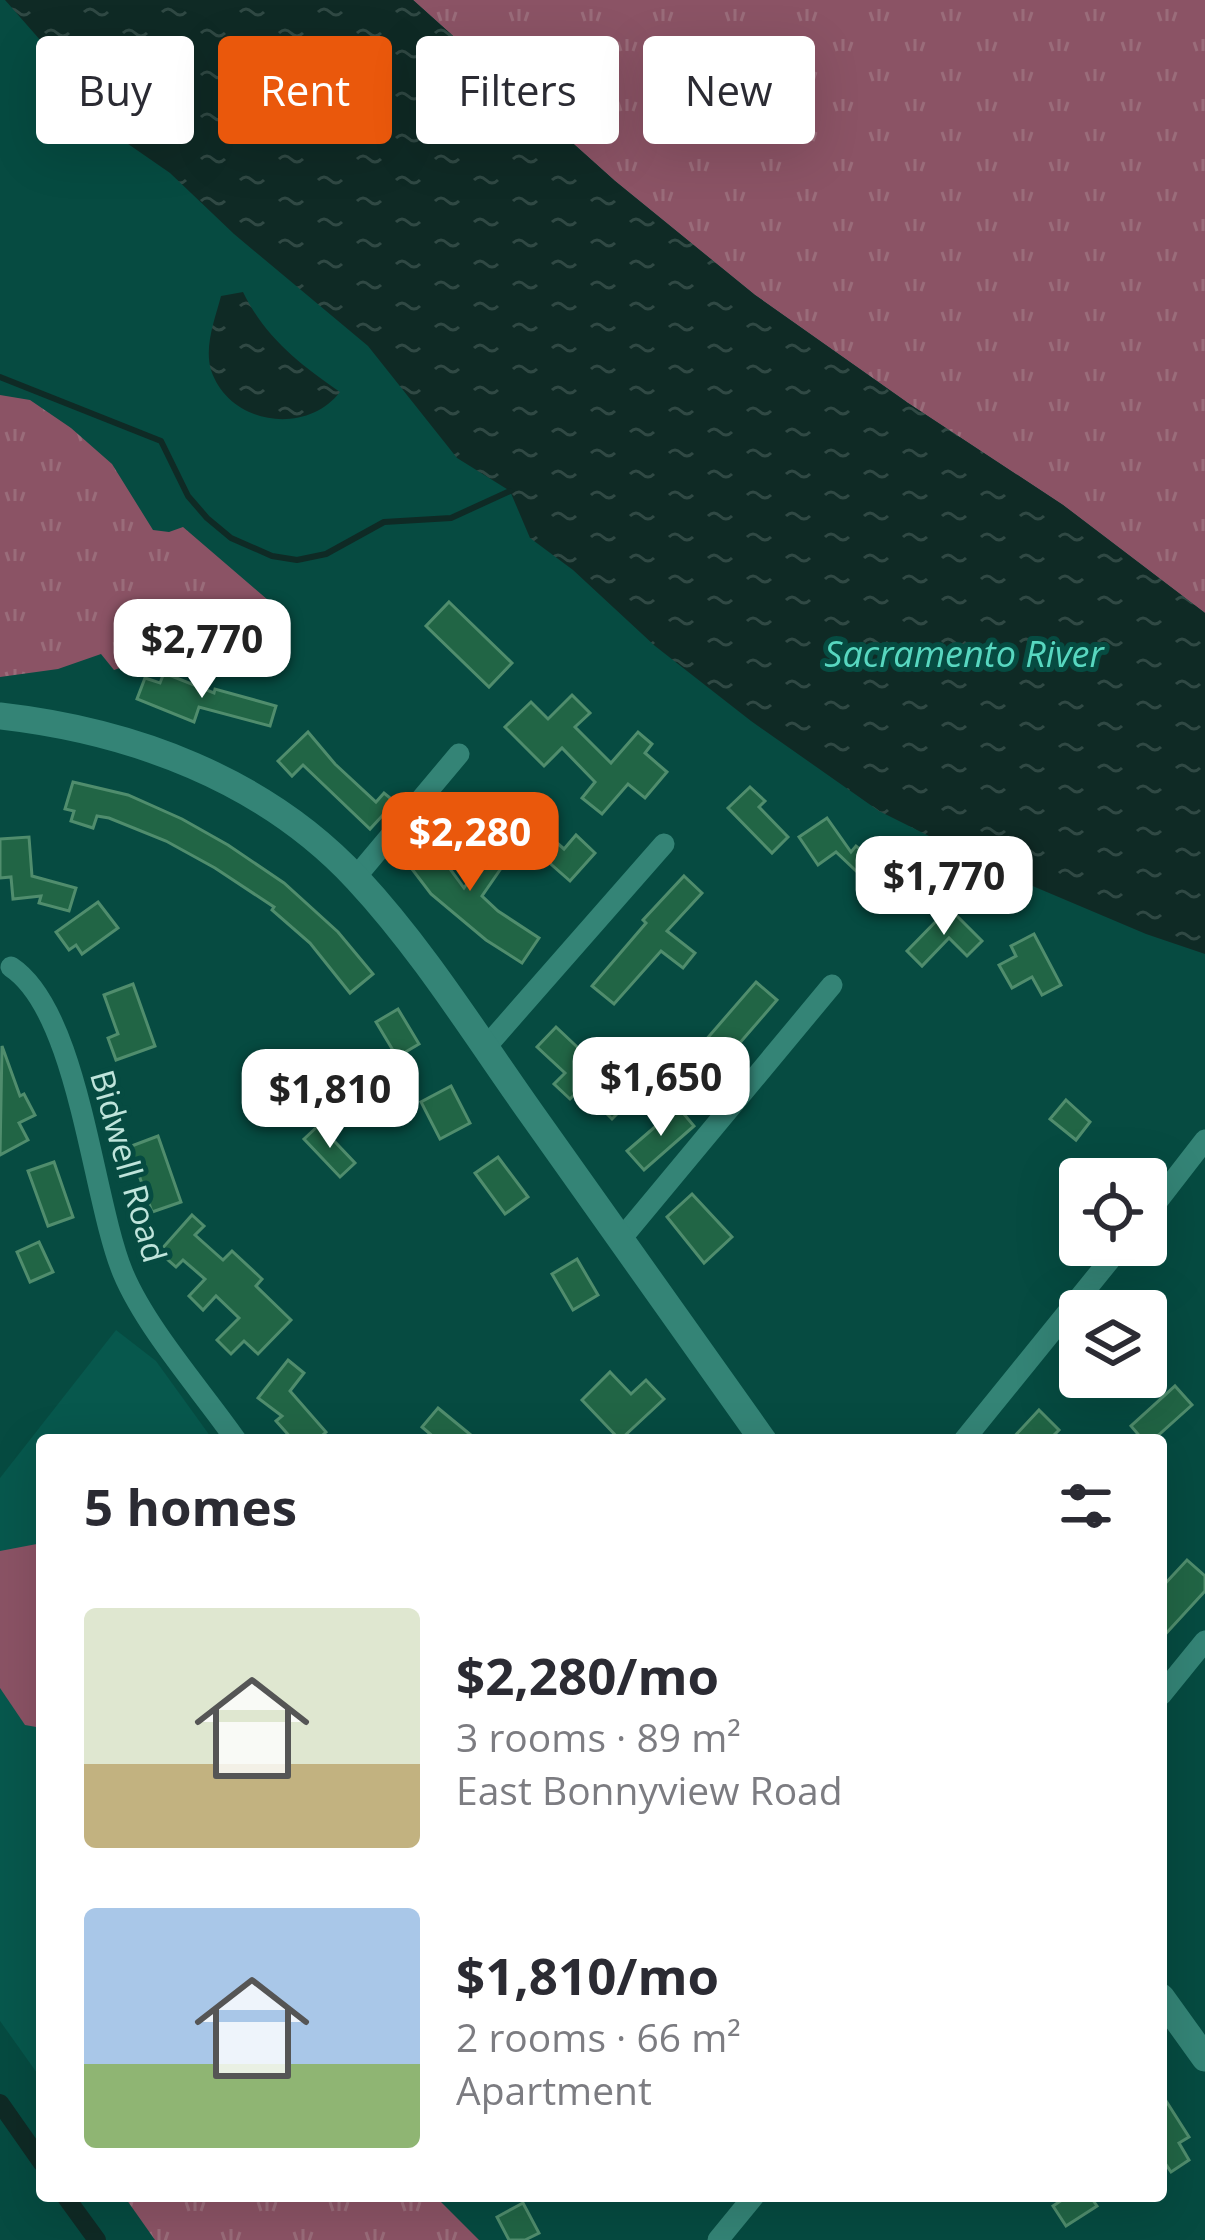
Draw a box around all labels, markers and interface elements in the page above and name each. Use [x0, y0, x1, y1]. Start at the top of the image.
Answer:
chip: Buy [36, 36, 194, 144]
chip: Rent [218, 36, 392, 144]
chip: Filters [416, 36, 619, 144]
chip: New [643, 36, 815, 144]
pin: $2,770 [104, 599, 300, 701]
text: $2,770 [141, 611, 263, 664]
water label: Sacramento River [824, 629, 1105, 678]
pin: $2,280 [372, 792, 568, 894]
text: $2,280 [409, 804, 531, 857]
pin: $1,770 [846, 836, 1042, 938]
text: $1,770 [883, 848, 1005, 901]
pin: $1,650 [563, 1037, 759, 1139]
pin: $1,810 [232, 1049, 428, 1151]
text: $1,650 [600, 1049, 722, 1102]
text: $1,810 [269, 1061, 391, 1114]
street label: Bidwell Road [80, 1065, 178, 1267]
map controls [1059, 1158, 1167, 1398]
button: locate [1059, 1158, 1167, 1266]
button: layers [1059, 1290, 1167, 1398]
text: 5 homes [84, 1471, 297, 1541]
icon: filters [1053, 1473, 1119, 1539]
text: $2,280/mo [456, 1640, 719, 1710]
icon: home [180, 1656, 324, 1800]
text: 3 rooms · 89 m² [456, 1710, 741, 1763]
text: East Bonnyview Road [456, 1763, 843, 1816]
text: $1,810/mo [456, 1940, 719, 2010]
icon: home [180, 1956, 324, 2100]
text: 2 rooms · 66 m² [456, 2010, 741, 2063]
text: Apartment [456, 2063, 652, 2116]

